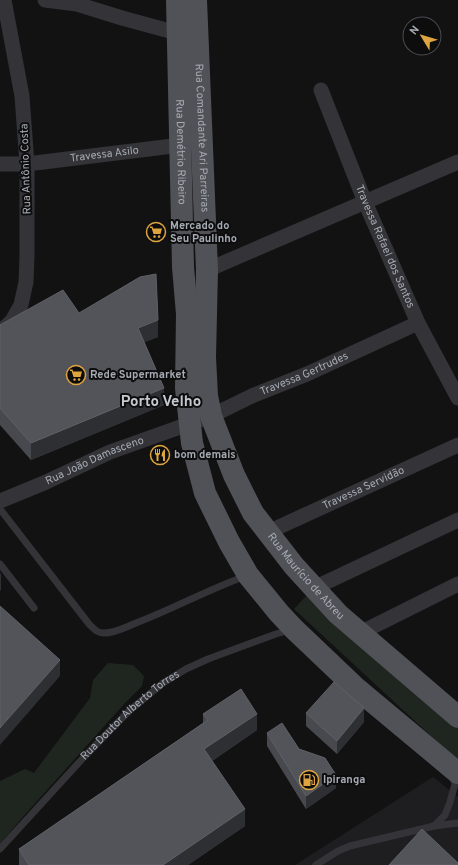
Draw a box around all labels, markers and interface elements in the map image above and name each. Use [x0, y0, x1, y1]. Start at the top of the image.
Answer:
north arrow [402, 16, 442, 56]
text: N [407, 23, 423, 38]
street label: Rua Comandante Ari Parreiras [192, 63, 212, 213]
street label: Rua Demétrio Ribeiro [172, 99, 189, 205]
street label: Rua Antônio Costa [17, 123, 35, 215]
street label: Travessa Asilo [69, 143, 140, 166]
street label: Travessa Rafael dos Santos [352, 183, 418, 310]
place label: Mercado do Seu Paulinho [170, 219, 237, 246]
supermarket icon: Mercado do Seu Paulinho [145, 221, 167, 243]
street label: Travessa Gertrudes [258, 349, 351, 399]
supermarket icon: Rede Supermarket [65, 364, 87, 386]
place label: Rede Supermarket [90, 368, 186, 382]
district label: Porto Velho [121, 393, 201, 412]
street label: Rua João Damasceno [43, 433, 146, 488]
restaurant icon: bom demais [149, 444, 171, 466]
place label: bom demais [174, 448, 236, 462]
street label: Travessa Servidão [320, 463, 407, 513]
street label: Rua Maurício de Abreu [264, 530, 347, 623]
street label: Rua Doutor Alberto Torres [78, 668, 182, 763]
fuel station icon: Ipiranga [298, 769, 320, 791]
place label: Ipiranga [323, 773, 365, 787]

